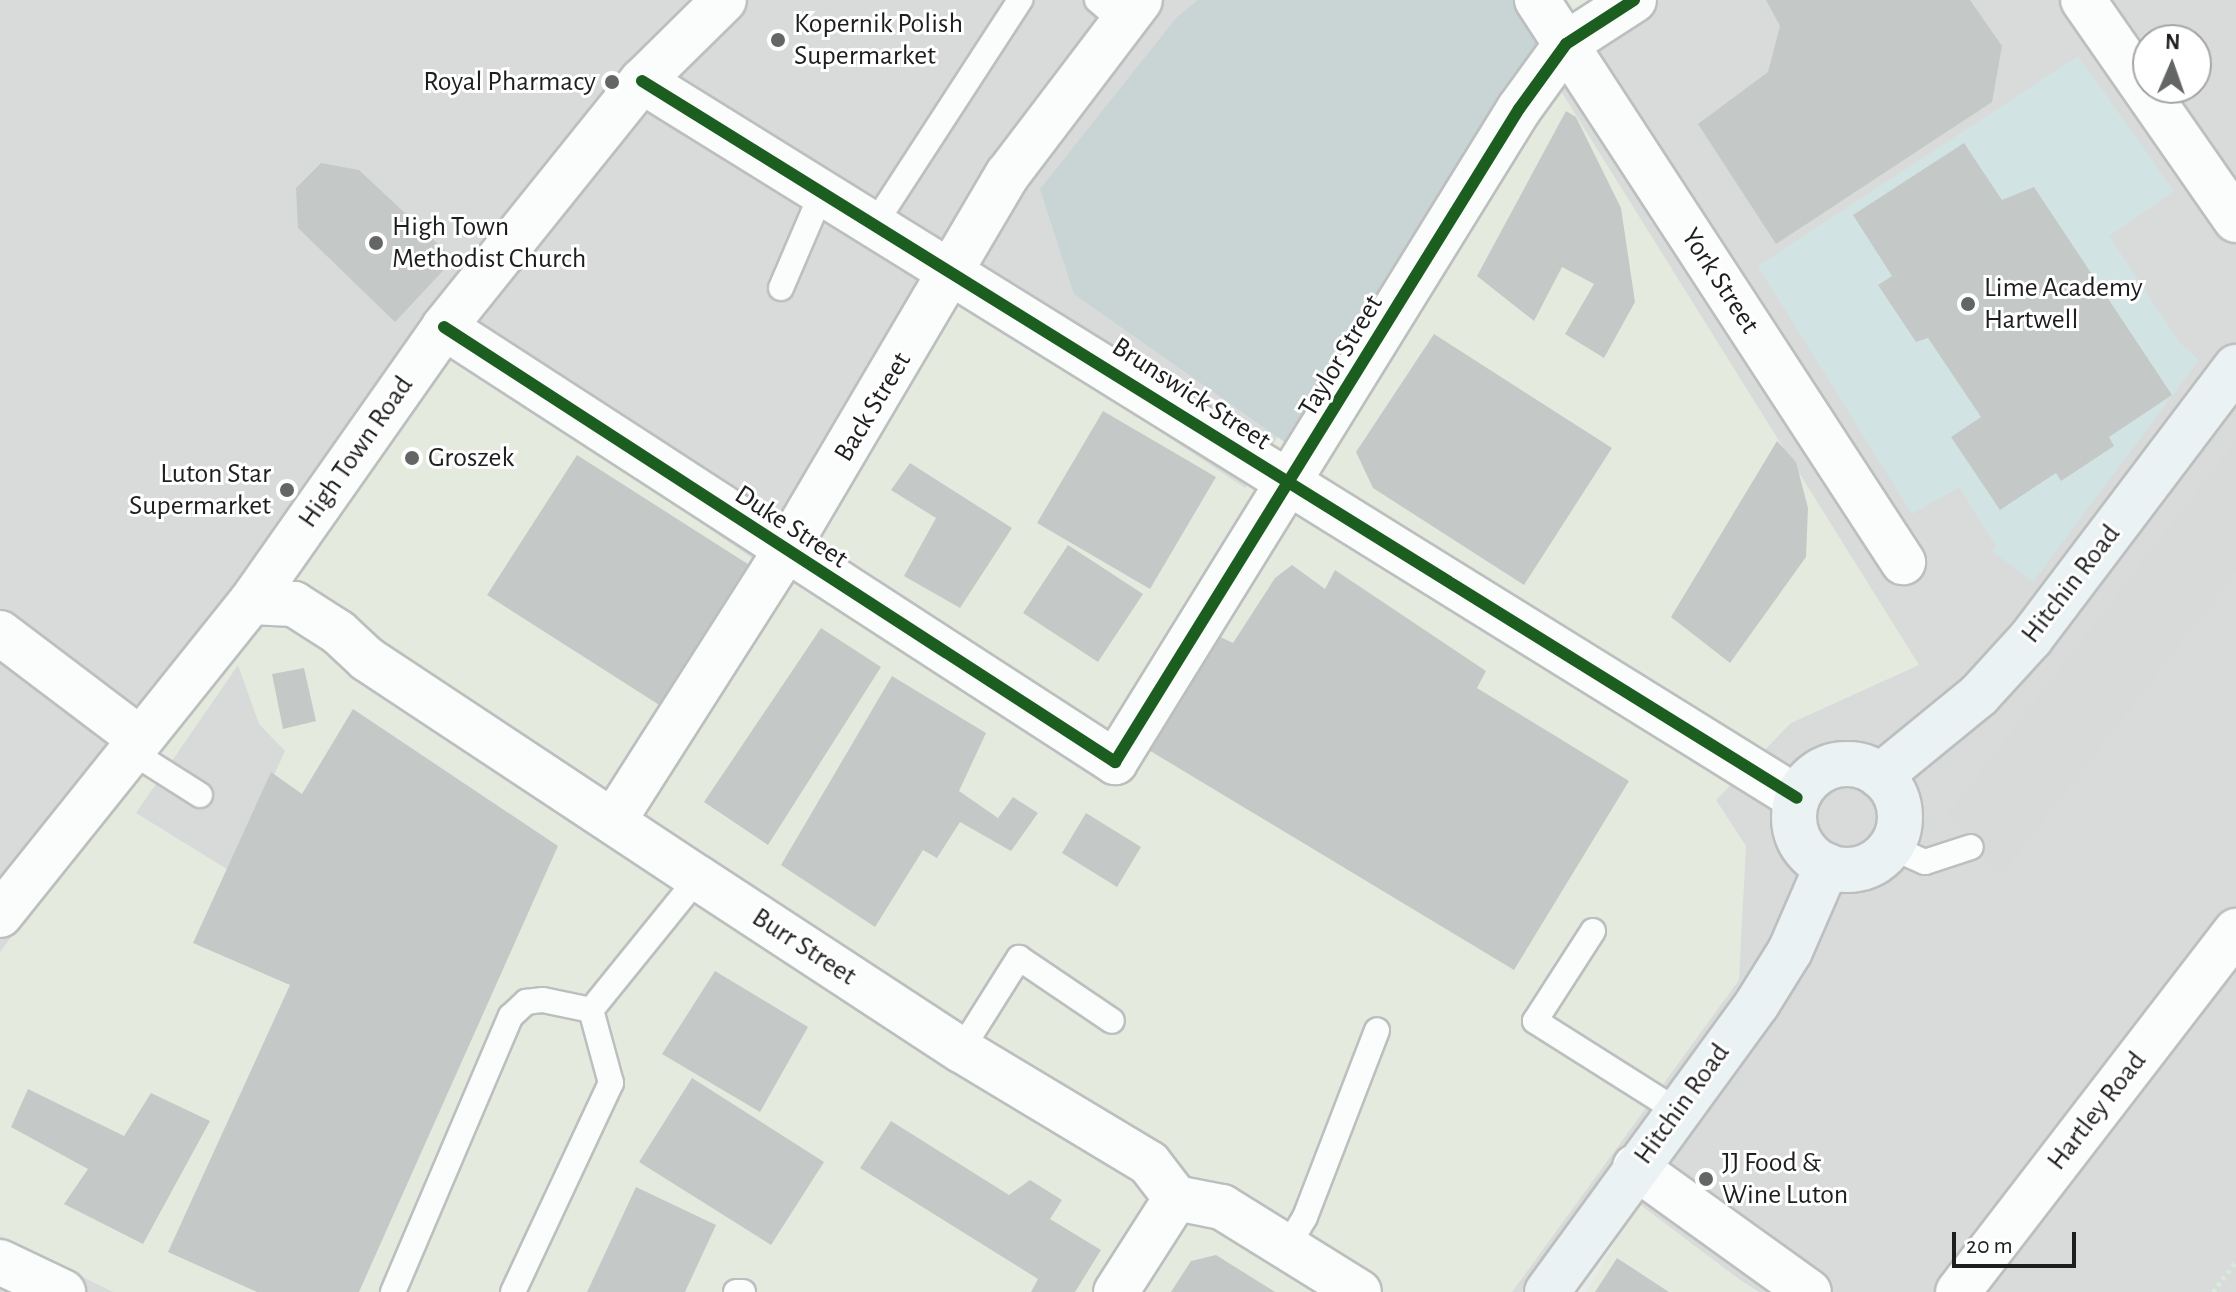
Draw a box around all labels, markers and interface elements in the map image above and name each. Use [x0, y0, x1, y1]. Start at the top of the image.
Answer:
place label: Kopernik Polish Supermarket [794, 7, 963, 73]
north arrow [2132, 24, 2212, 104]
marker: Kopernik Polish Supermarket [769, 31, 787, 49]
text: N [2165, 31, 2181, 53]
place label: Royal Pharmacy [423, 65, 596, 99]
marker: Royal Pharmacy [603, 73, 621, 91]
place label: High Town Methodist Church [392, 210, 586, 276]
street label: York Street [1674, 222, 1766, 340]
marker: High Town Methodist Church [367, 234, 385, 252]
place label: Lime Academy Hartwell [1984, 271, 2143, 337]
street label: Taylor Street [1291, 289, 1391, 423]
marker: Lime Academy Hartwell [1959, 295, 1977, 313]
street label: Brunswick Street [1105, 330, 1277, 458]
street label: Back Street [827, 346, 919, 468]
street label: High Town Road [291, 370, 421, 534]
place label: Groszek [428, 441, 514, 475]
marker: Groszek [403, 449, 421, 467]
place label: Luton Star Supermarket [129, 457, 271, 523]
street label: Duke Street [728, 478, 854, 576]
marker: Luton Star Supermarket [278, 481, 296, 499]
street label: Hitchin Road [2014, 518, 2128, 650]
street label: Burr Street [746, 901, 862, 993]
street label: Hitchin Road [1627, 1037, 1737, 1171]
street label: Hartley Road [2040, 1045, 2154, 1177]
place label: JJ Food & Wine Luton [1722, 1146, 1848, 1212]
marker: JJ Food & Wine Luton [1697, 1170, 1715, 1188]
scale bar [1956, 1216, 2080, 1266]
text: 20 m [1966, 1234, 2013, 1258]

